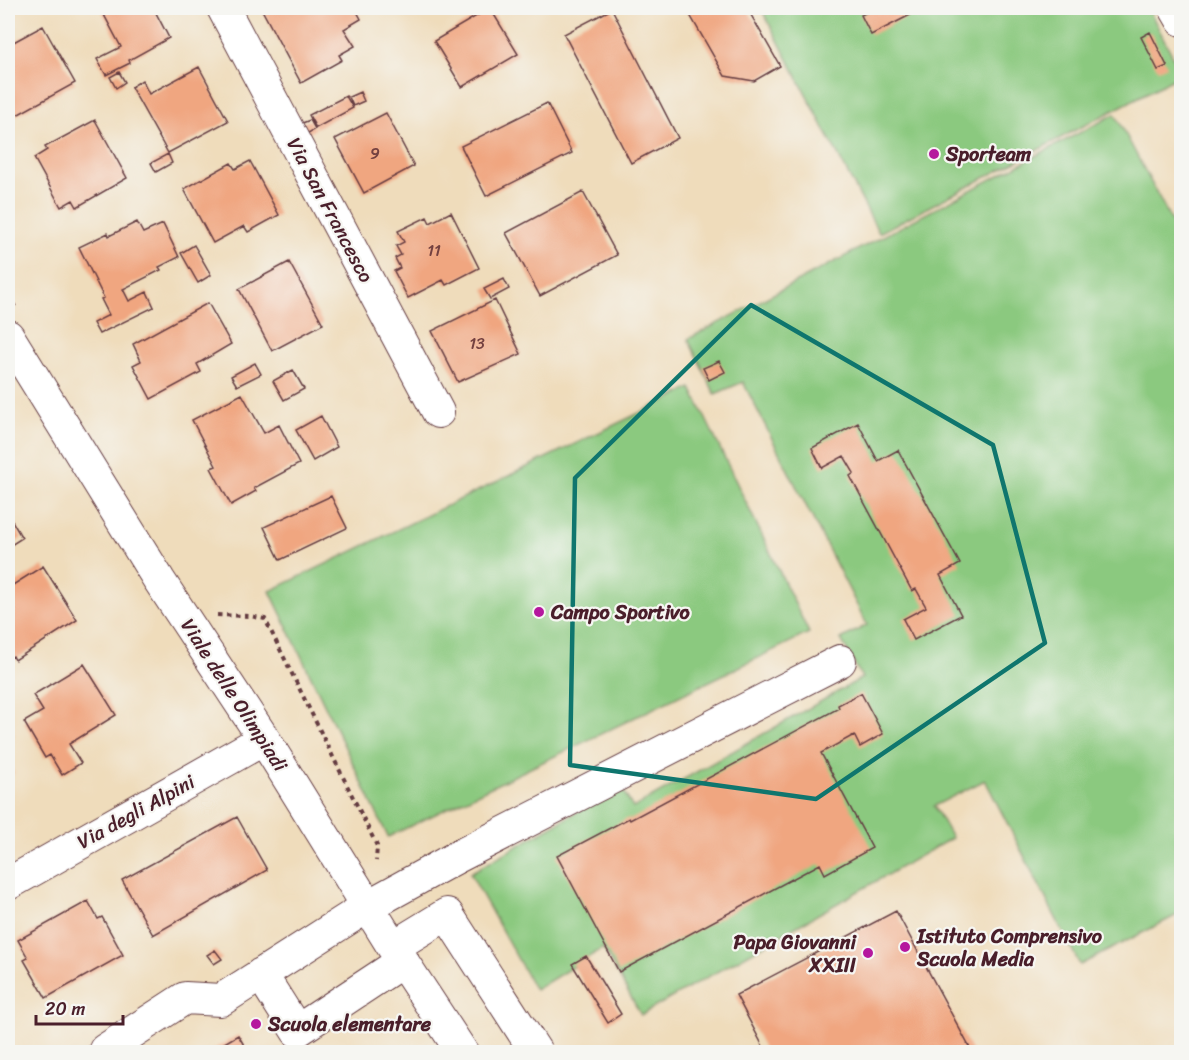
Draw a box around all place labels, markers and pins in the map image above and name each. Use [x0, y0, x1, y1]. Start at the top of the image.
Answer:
place label: Sporteam [945, 137, 1032, 172]
marker: Sporteam [927, 147, 941, 161]
place label: Campo Sportivo [550, 595, 691, 630]
marker: Campo Sportivo [532, 605, 546, 619]
place label: Istituto Comprensivo Scuola Media [916, 919, 1103, 977]
place label: Papa Giovanni XXIII [733, 925, 857, 983]
marker: Istituto Comprensivo Scuola Media [898, 940, 912, 954]
marker: Papa Giovanni XXIII [861, 946, 875, 960]
place label: Scuola elementare [267, 1007, 432, 1042]
marker: Scuola elementare [249, 1017, 263, 1031]

